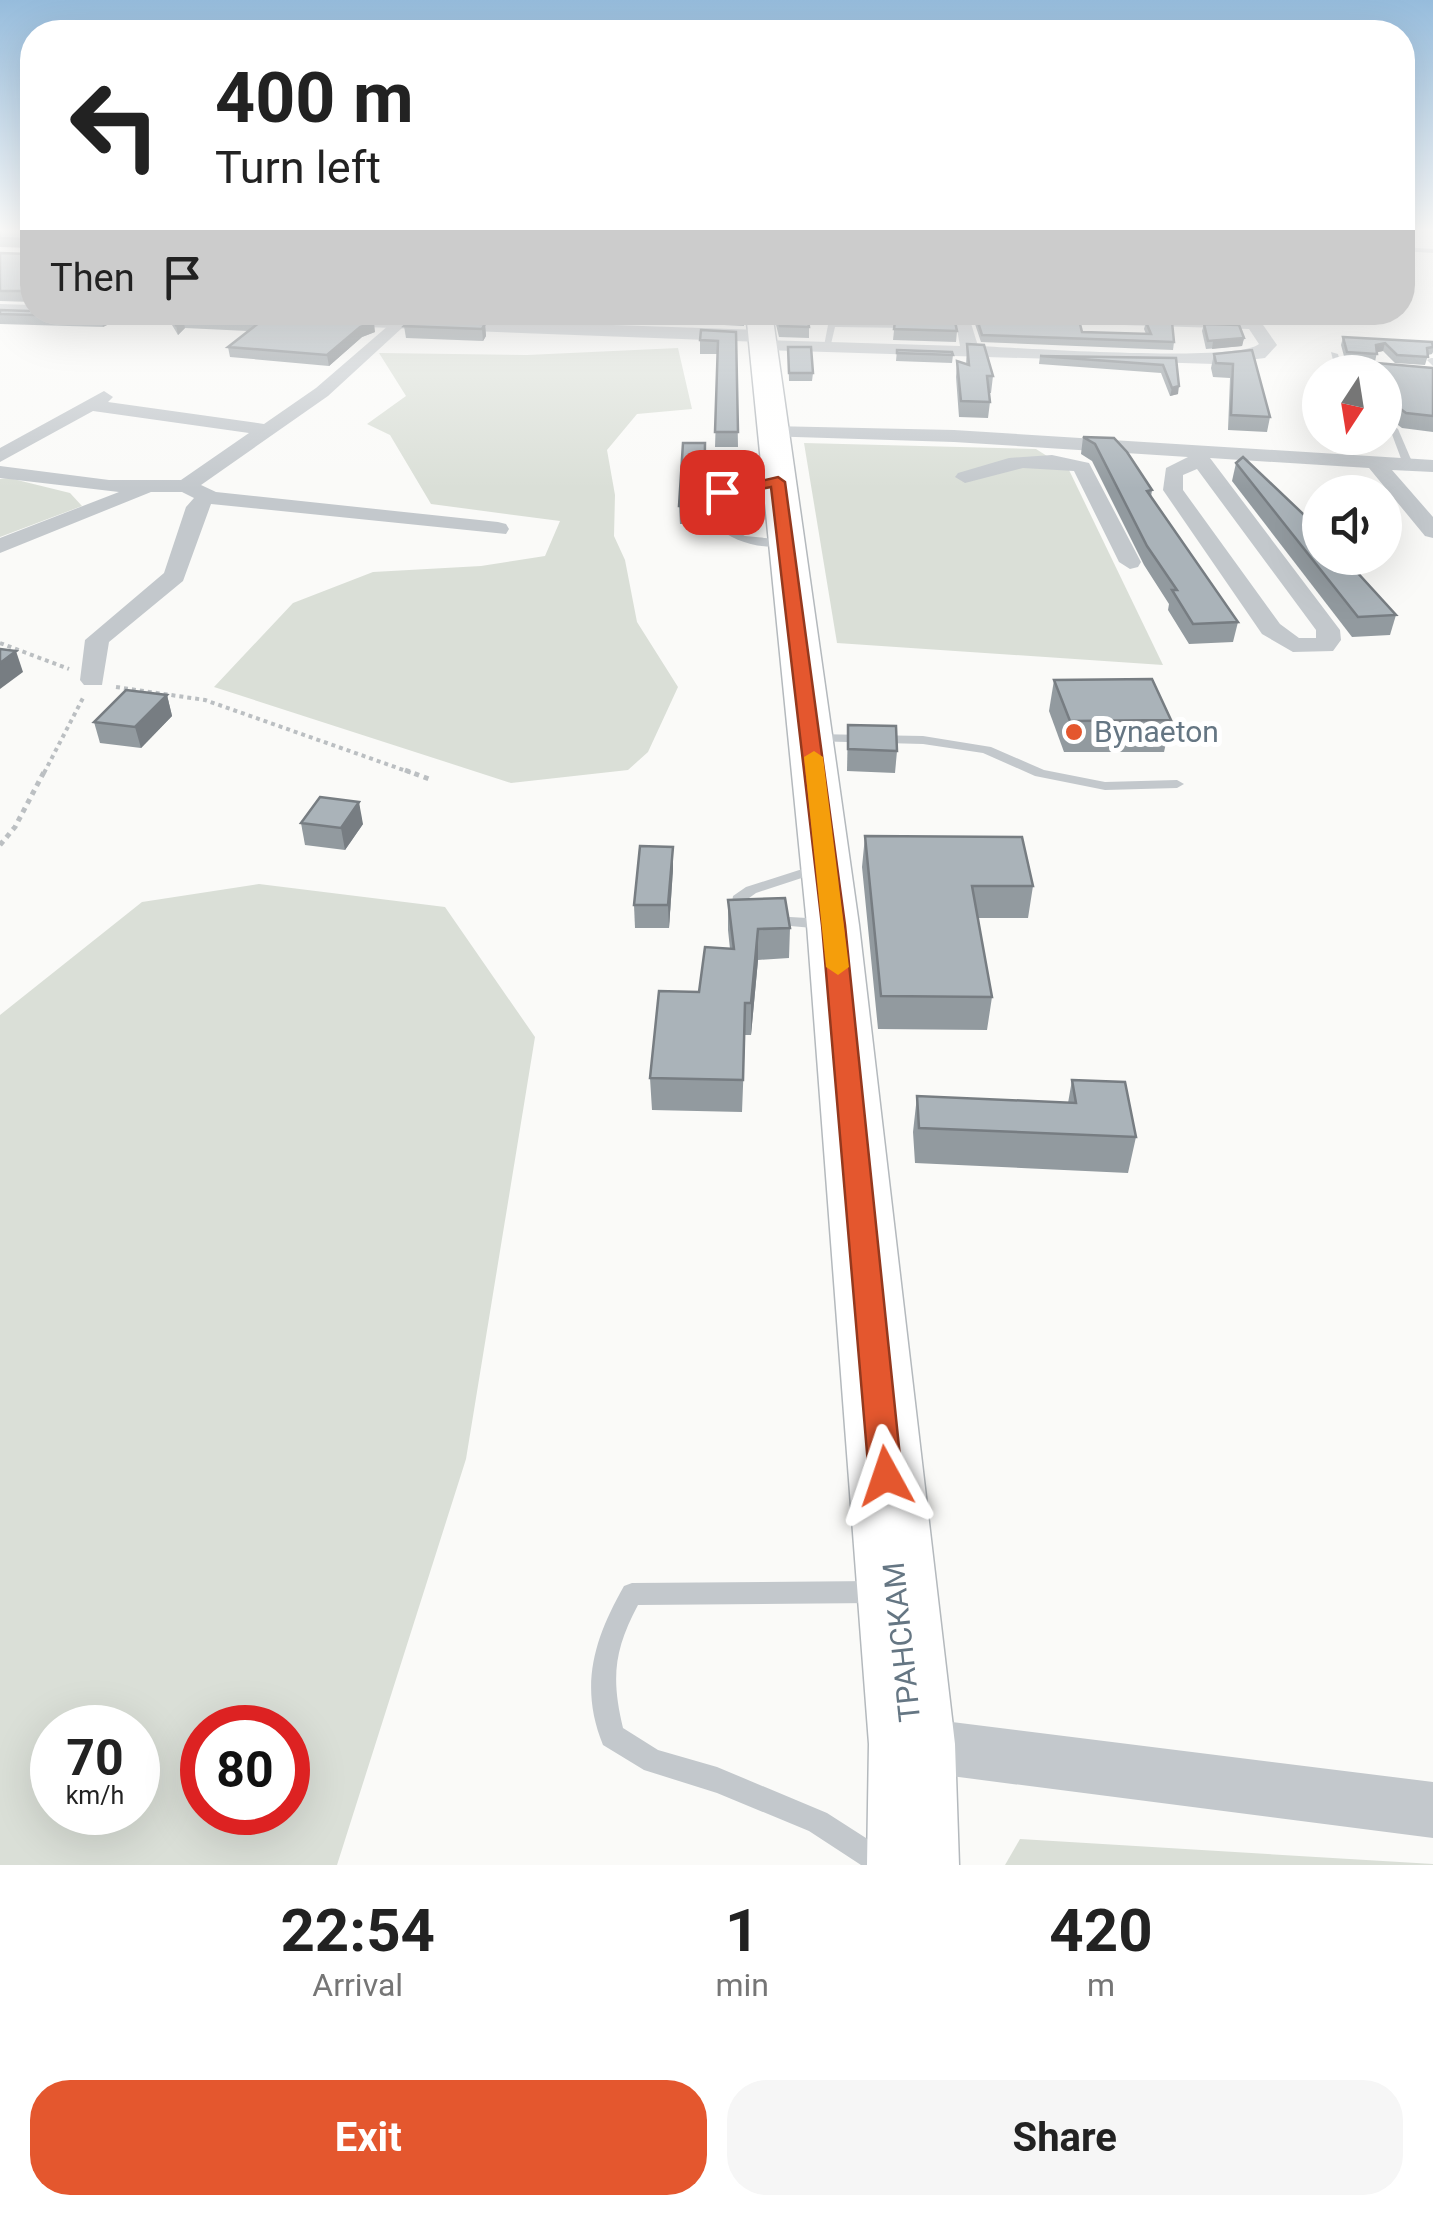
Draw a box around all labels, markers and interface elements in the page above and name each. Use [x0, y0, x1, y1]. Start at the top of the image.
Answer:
text: 400 m [215, 57, 414, 139]
icon: left [50, 60, 180, 190]
text: Turn left [215, 141, 381, 194]
icon: arrive [155, 250, 210, 305]
text: Then [50, 256, 135, 300]
north arrow [1302, 355, 1402, 455]
map controls [1302, 355, 1402, 575]
pin [680, 450, 765, 535]
icon: arrive [695, 465, 750, 520]
button: sound [1302, 475, 1402, 575]
place label: Bynaeton [1094, 714, 1219, 749]
marker: Bynaeton [1063, 721, 1085, 743]
position arrow [834, 1424, 938, 1528]
street label: ТРАНСКАМ [876, 1560, 927, 1724]
speed limit sign: 80 [180, 1705, 310, 1835]
text: 70 [66, 1729, 124, 1787]
text: km/h [66, 1781, 124, 1810]
text: 22:54 [280, 1895, 435, 1966]
text: 1 [725, 1895, 759, 1966]
text: 420 [1049, 1895, 1153, 1966]
text: Arrival [312, 1966, 403, 2004]
text: min [715, 1966, 769, 2004]
text: m [1087, 1966, 1115, 2004]
button: Exit [30, 2080, 707, 2195]
button: Share [727, 2080, 1403, 2195]

